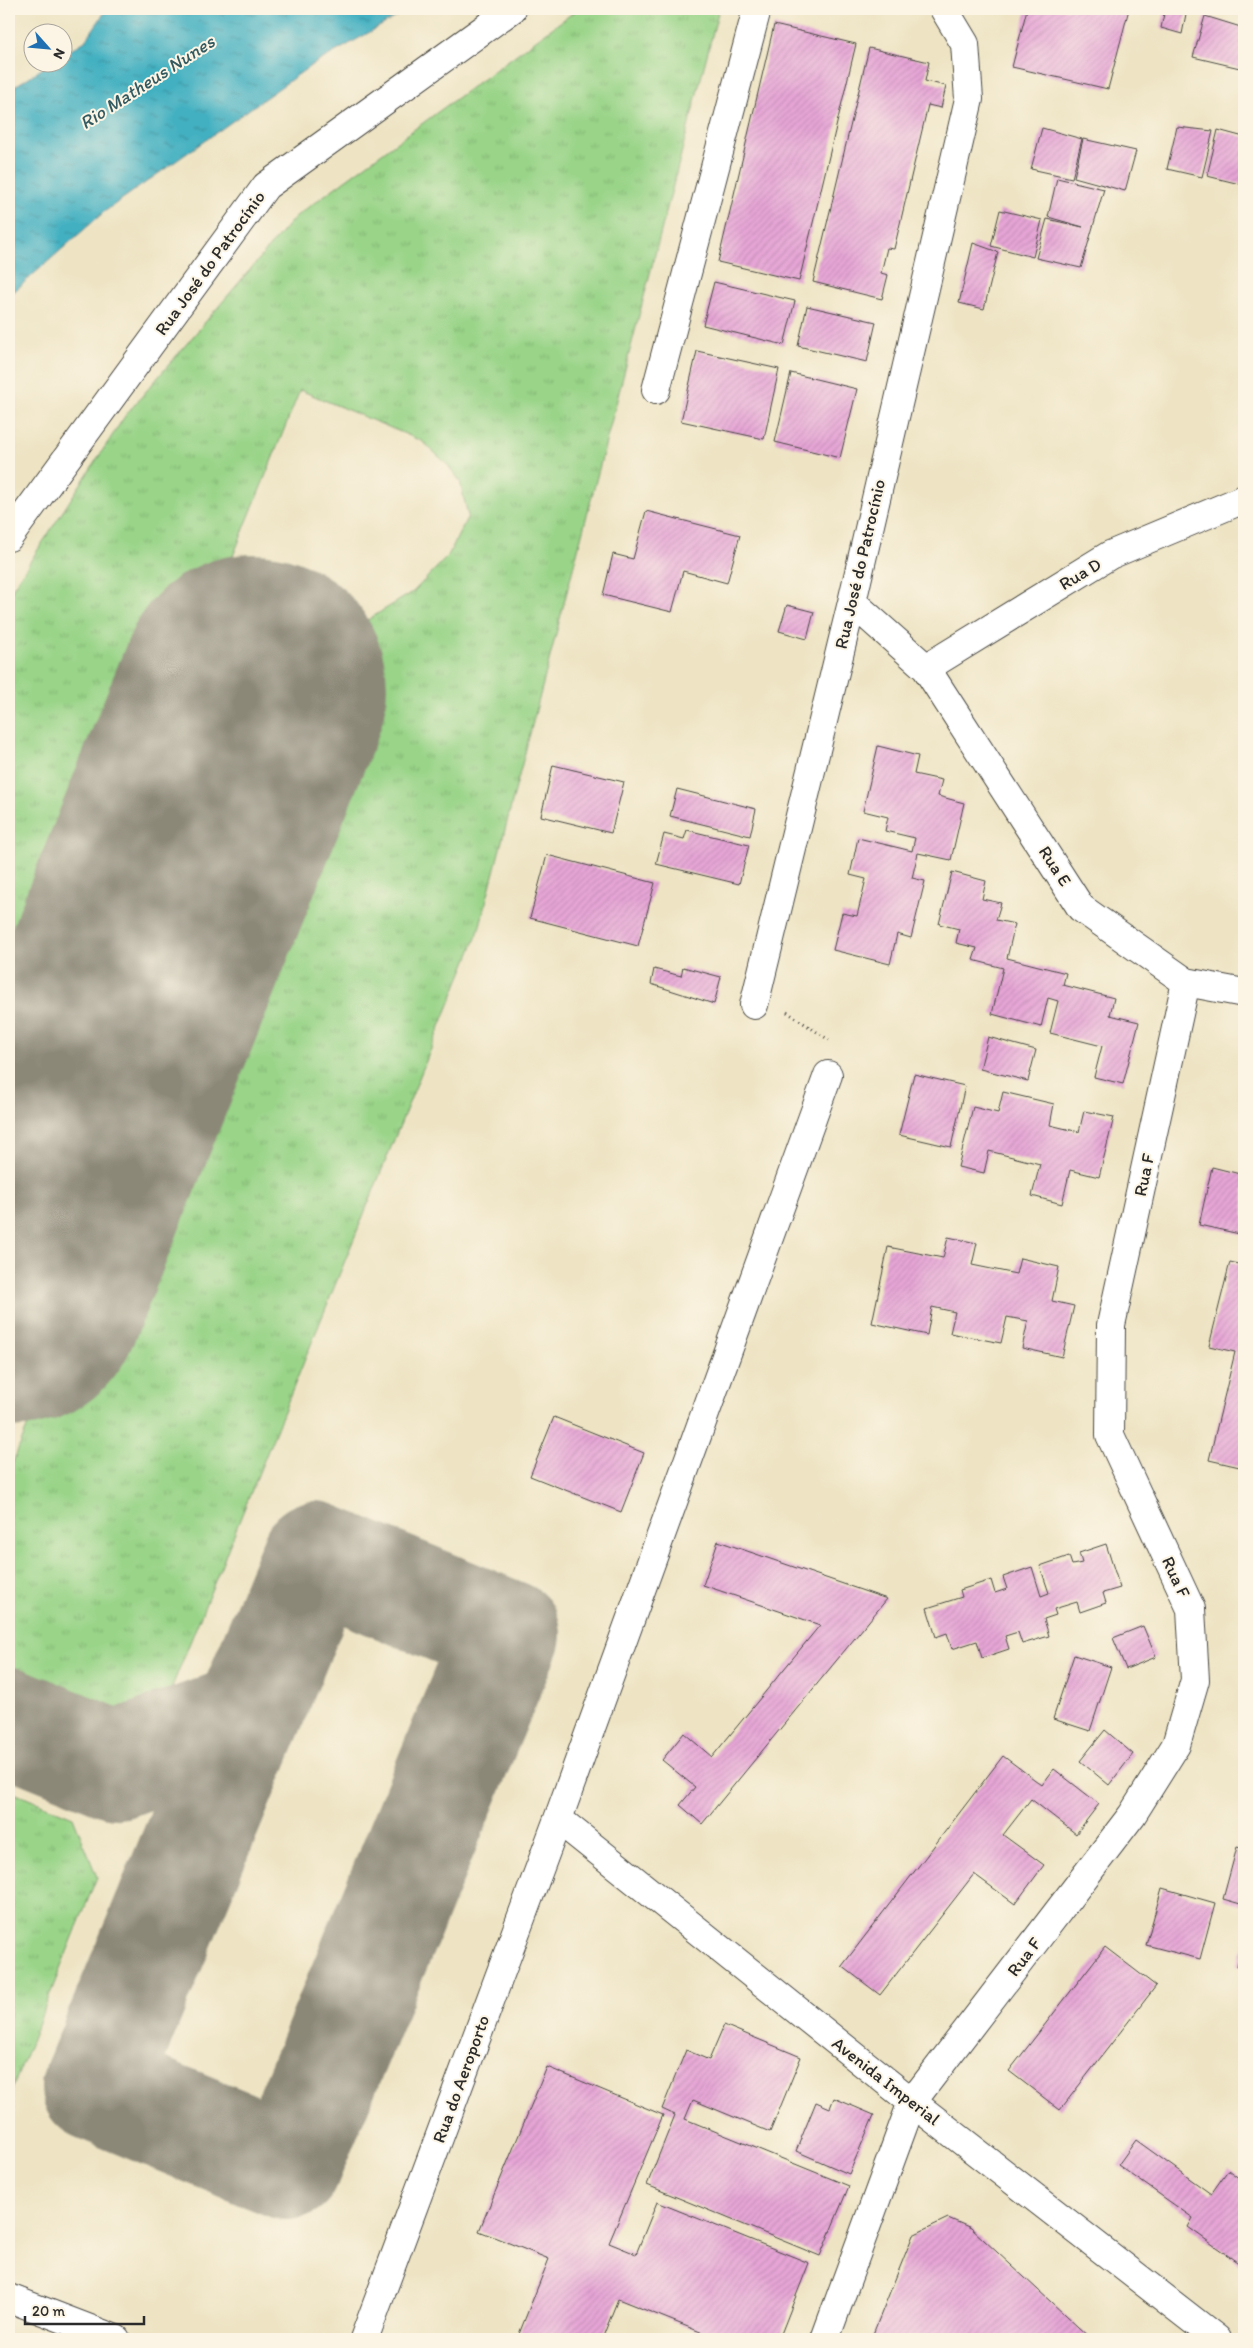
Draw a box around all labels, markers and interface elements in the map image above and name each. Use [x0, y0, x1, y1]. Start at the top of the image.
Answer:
north arrow [22, 22, 72, 72]
water label: Rio Matheus Nunes [75, 29, 220, 134]
text: N [49, 46, 69, 62]
street label: Rua José do Patrocínio [150, 186, 270, 340]
street label: Rua José do Patrocínio [830, 477, 890, 651]
street label: Rua D [1055, 553, 1105, 595]
street label: Rua E [1034, 842, 1076, 890]
street label: Rua F [1129, 1151, 1159, 1198]
street label: Rua F [1157, 1553, 1195, 1602]
street label: Rua F [1002, 1933, 1046, 1981]
street label: Rua do Aeroporto [428, 2012, 494, 2146]
street label: Avenida Imperial [828, 2032, 944, 2130]
scale bar [25, 2293, 144, 2325]
text: 20 m [32, 2302, 66, 2320]

